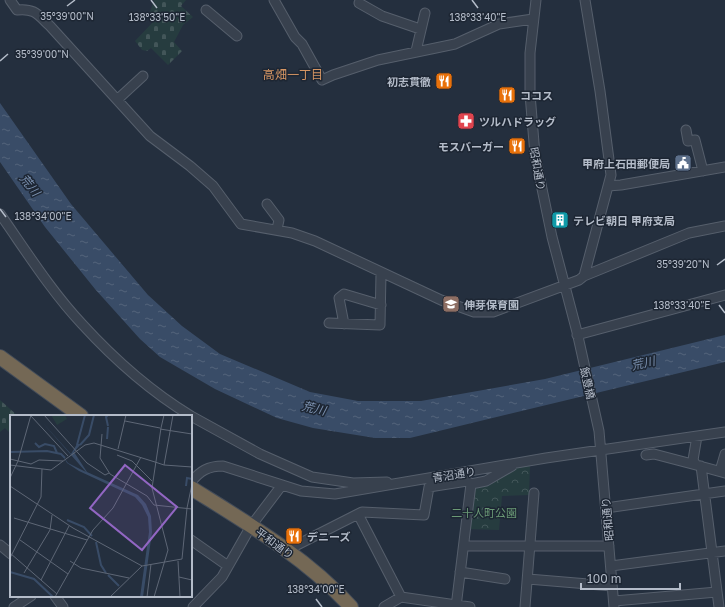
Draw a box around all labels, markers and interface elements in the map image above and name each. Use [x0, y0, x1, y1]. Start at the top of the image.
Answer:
text: 35°39'00"N [40, 10, 94, 22]
text: 138°33'50"E [129, 11, 185, 23]
text: 138°33'40"E [450, 11, 506, 23]
text: 35°39'00"N [15, 48, 69, 60]
district label: 高畑一丁目 [263, 67, 323, 82]
restaurant icon: 初志貫徹 [434, 71, 454, 91]
place label: 初志貫徹 [387, 75, 431, 88]
restaurant icon: ココス [497, 85, 517, 105]
place label: ココス [520, 89, 553, 102]
pharmacy icon: ツルハドラッグ [456, 111, 476, 131]
place label: ツルハドラッグ [479, 115, 556, 128]
restaurant icon: モスバーガー [507, 136, 527, 156]
place label: モスバーガー [438, 140, 504, 153]
street label: 昭和通り [528, 146, 548, 192]
public building icon: 甲府上石田郵便局 [673, 153, 693, 173]
place label: 甲府上石田郵便局 [582, 157, 670, 170]
water label: 荒川 [17, 171, 45, 201]
text: 138°34'00"E [14, 210, 72, 222]
building icon: テレビ朝日 甲府支局 [550, 210, 570, 230]
place label: テレビ朝日 甲府支局 [573, 214, 675, 227]
text: 35°39'20"N [656, 258, 710, 270]
school or university icon: 伸芽保育園 [441, 294, 461, 314]
place label: 伸芽保育園 [464, 298, 519, 311]
text: 138°33'40"E [654, 299, 710, 311]
water label: 荒川 [630, 353, 658, 373]
street label: 飯豊橋 [578, 365, 598, 401]
water label: 荒川 [301, 398, 329, 418]
inset map [10, 415, 192, 597]
street label: 青沼通り [431, 464, 477, 484]
street label: 昭和通り [599, 497, 615, 541]
park label: 二十人町公園 [451, 506, 517, 519]
street label: 平和通り [253, 525, 297, 561]
restaurant icon: デニーズ [284, 526, 304, 546]
place label: デニーズ [307, 530, 350, 543]
scale bar [581, 565, 680, 591]
text: 100 m [587, 571, 621, 586]
text: 138°34'00"E [287, 583, 345, 595]

